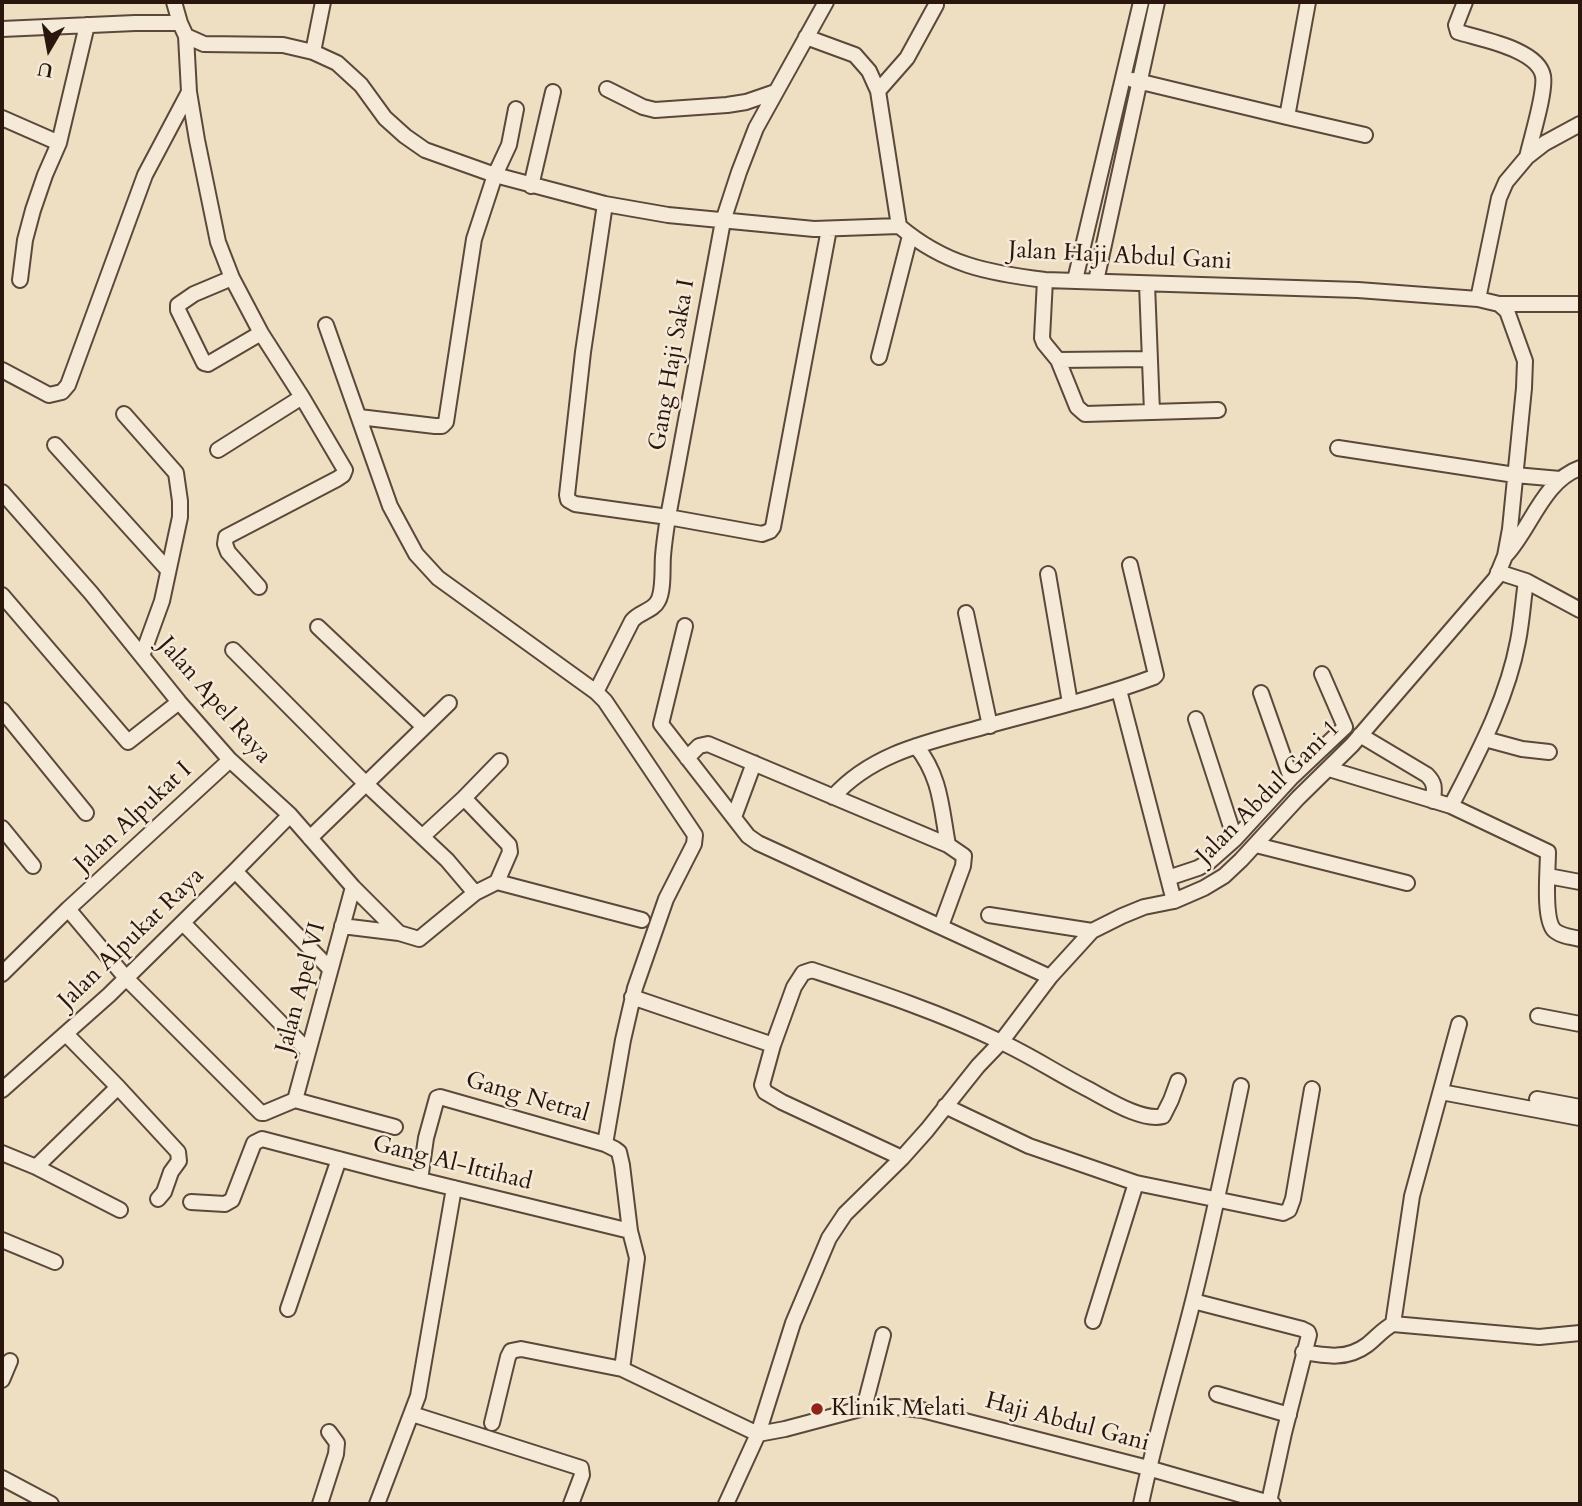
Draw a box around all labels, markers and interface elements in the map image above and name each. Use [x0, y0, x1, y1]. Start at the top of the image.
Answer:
north arrow [14, 14, 84, 84]
text: U [35, 56, 55, 84]
street label: Jalan Haji Abdul Gani [1008, 237, 1232, 277]
street label: Gang Haji Saka I [644, 277, 702, 453]
street label: Jalan Apel Raya [151, 632, 277, 770]
street label: Jalan Abdul Gani 1 [1191, 715, 1347, 871]
street label: Jalan Alpukat I [69, 756, 199, 880]
street label: Jalan Alpukat Raya [53, 862, 211, 1016]
street label: Jalan Apel VI [271, 919, 333, 1057]
street label: Gang Netral [462, 1067, 592, 1129]
street label: Gang Al-Ittihad [369, 1130, 535, 1198]
street label: Haji Abdul Gani [982, 1387, 1152, 1459]
place label: Klinik Melati [831, 1395, 966, 1423]
marker: Klinik Melati [809, 1401, 825, 1417]

